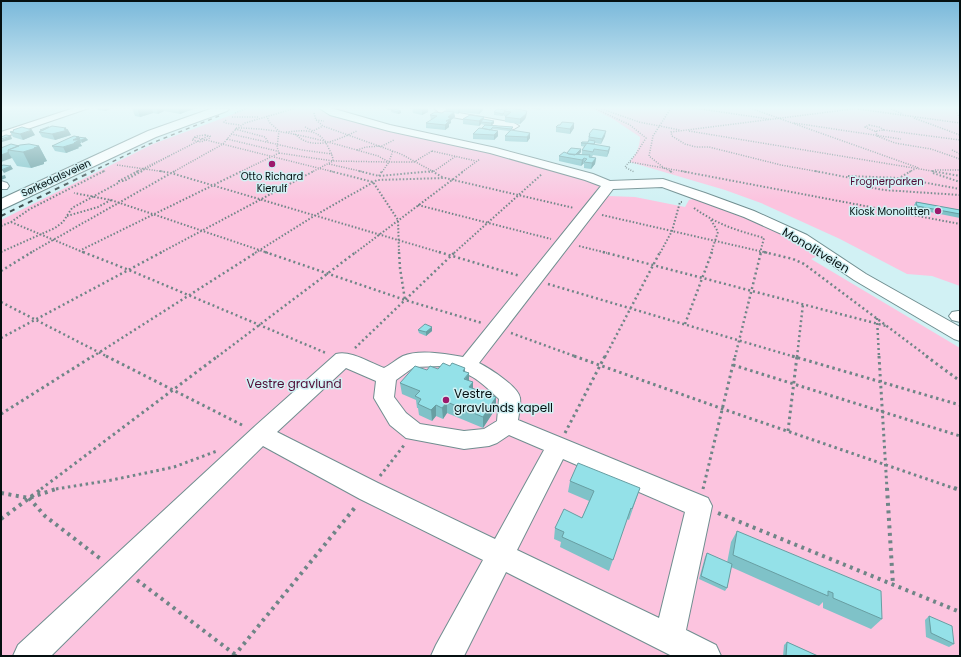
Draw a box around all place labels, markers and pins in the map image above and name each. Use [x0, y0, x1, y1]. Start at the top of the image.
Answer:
marker: Otto Richard Kierulf [267, 159, 277, 169]
place label: Otto Richard Kierulf [241, 169, 303, 196]
place label: Kiosk Monolitten [850, 204, 930, 219]
marker: Kiosk Monolitten [933, 206, 943, 216]
place label: Vestre gravlunds kapell [454, 385, 553, 416]
marker: Vestre gravlunds kapell [441, 395, 451, 405]

